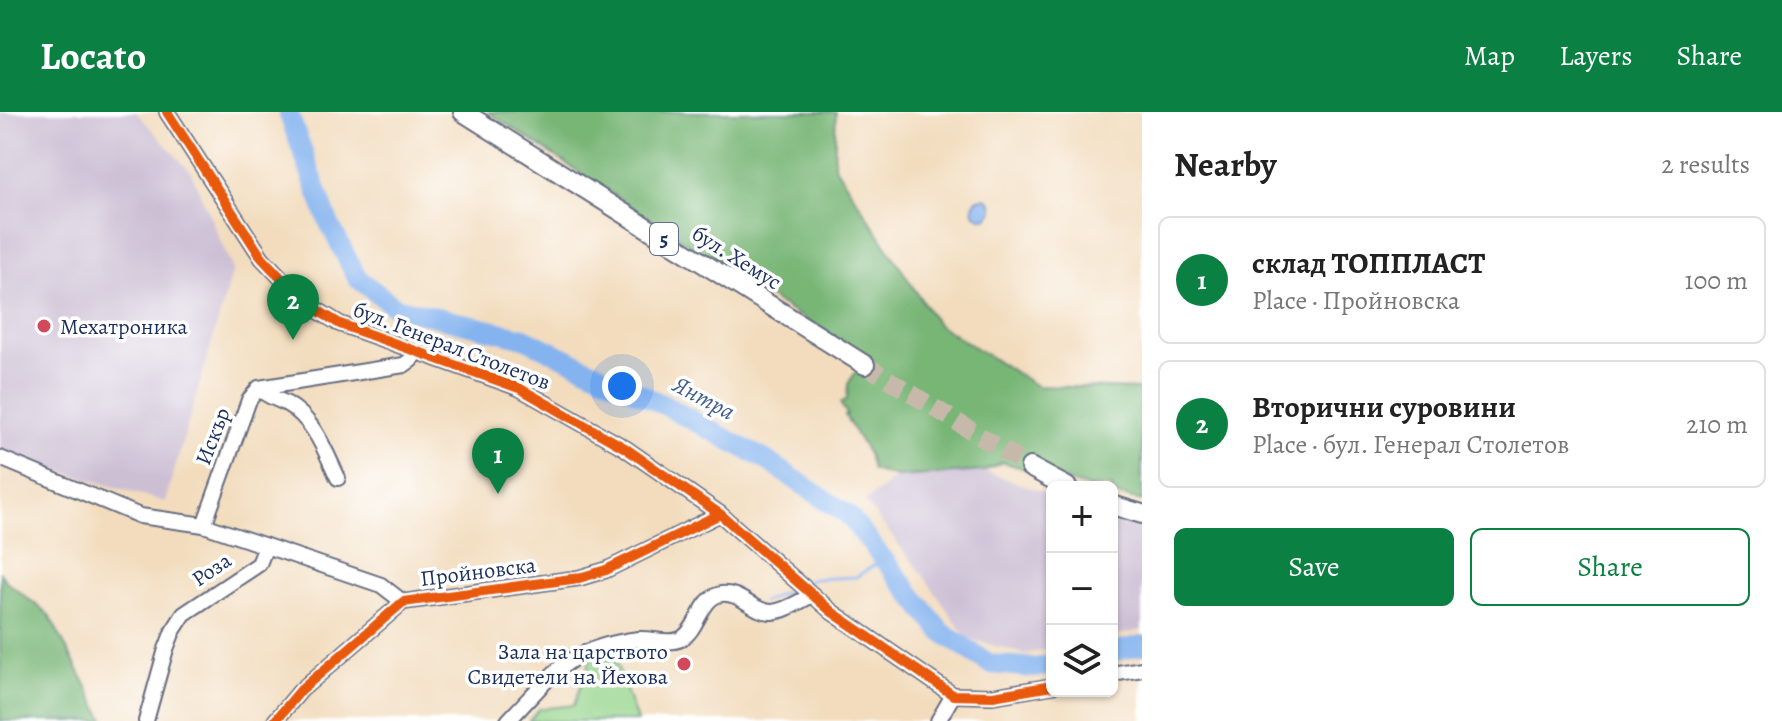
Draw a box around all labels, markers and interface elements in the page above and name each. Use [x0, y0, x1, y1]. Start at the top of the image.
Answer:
text: Locato [40, 30, 146, 82]
text: Map [1464, 37, 1515, 75]
text: Layers [1559, 37, 1632, 75]
text: Share [1676, 37, 1742, 75]
text: Nearby [1174, 141, 1277, 188]
text: 2 results [1661, 147, 1750, 182]
street label: бул. Хемус [686, 219, 787, 297]
road number: 5 [650, 223, 678, 255]
text: склад ТОППЛАСТ [1252, 243, 1485, 283]
text: 1 [1197, 263, 1207, 298]
text: 100 m [1685, 263, 1748, 298]
pin: 2 [267, 274, 319, 340]
text: Place · Пройновска [1252, 283, 1460, 318]
street label: бул. Генерал Столетов [349, 294, 555, 397]
place label: Мехатроника [60, 312, 188, 342]
marker: Мехатроника [35, 317, 53, 335]
your location [602, 366, 642, 406]
water label: Янтра [667, 368, 741, 428]
text: Вторични суровини [1252, 387, 1516, 427]
street label: Искър [188, 403, 238, 469]
text: 2 [1196, 407, 1208, 442]
text: 210 m [1686, 407, 1748, 442]
text: Place · бул. Генерал Столетов [1252, 427, 1569, 462]
pin: 1 [472, 428, 524, 494]
map controls [1046, 481, 1118, 697]
button: + [1046, 481, 1118, 553]
button: Save [1174, 528, 1454, 606]
button: Share [1470, 528, 1750, 606]
street label: Роза [186, 545, 238, 594]
street label: Пройновска [419, 550, 538, 594]
button: − [1046, 553, 1118, 625]
button: layers [1046, 625, 1118, 697]
place label: Зала на царството Свидетели на Йехова [467, 637, 669, 692]
marker: Зала на царството Свидетели на Йехова [675, 655, 693, 673]

